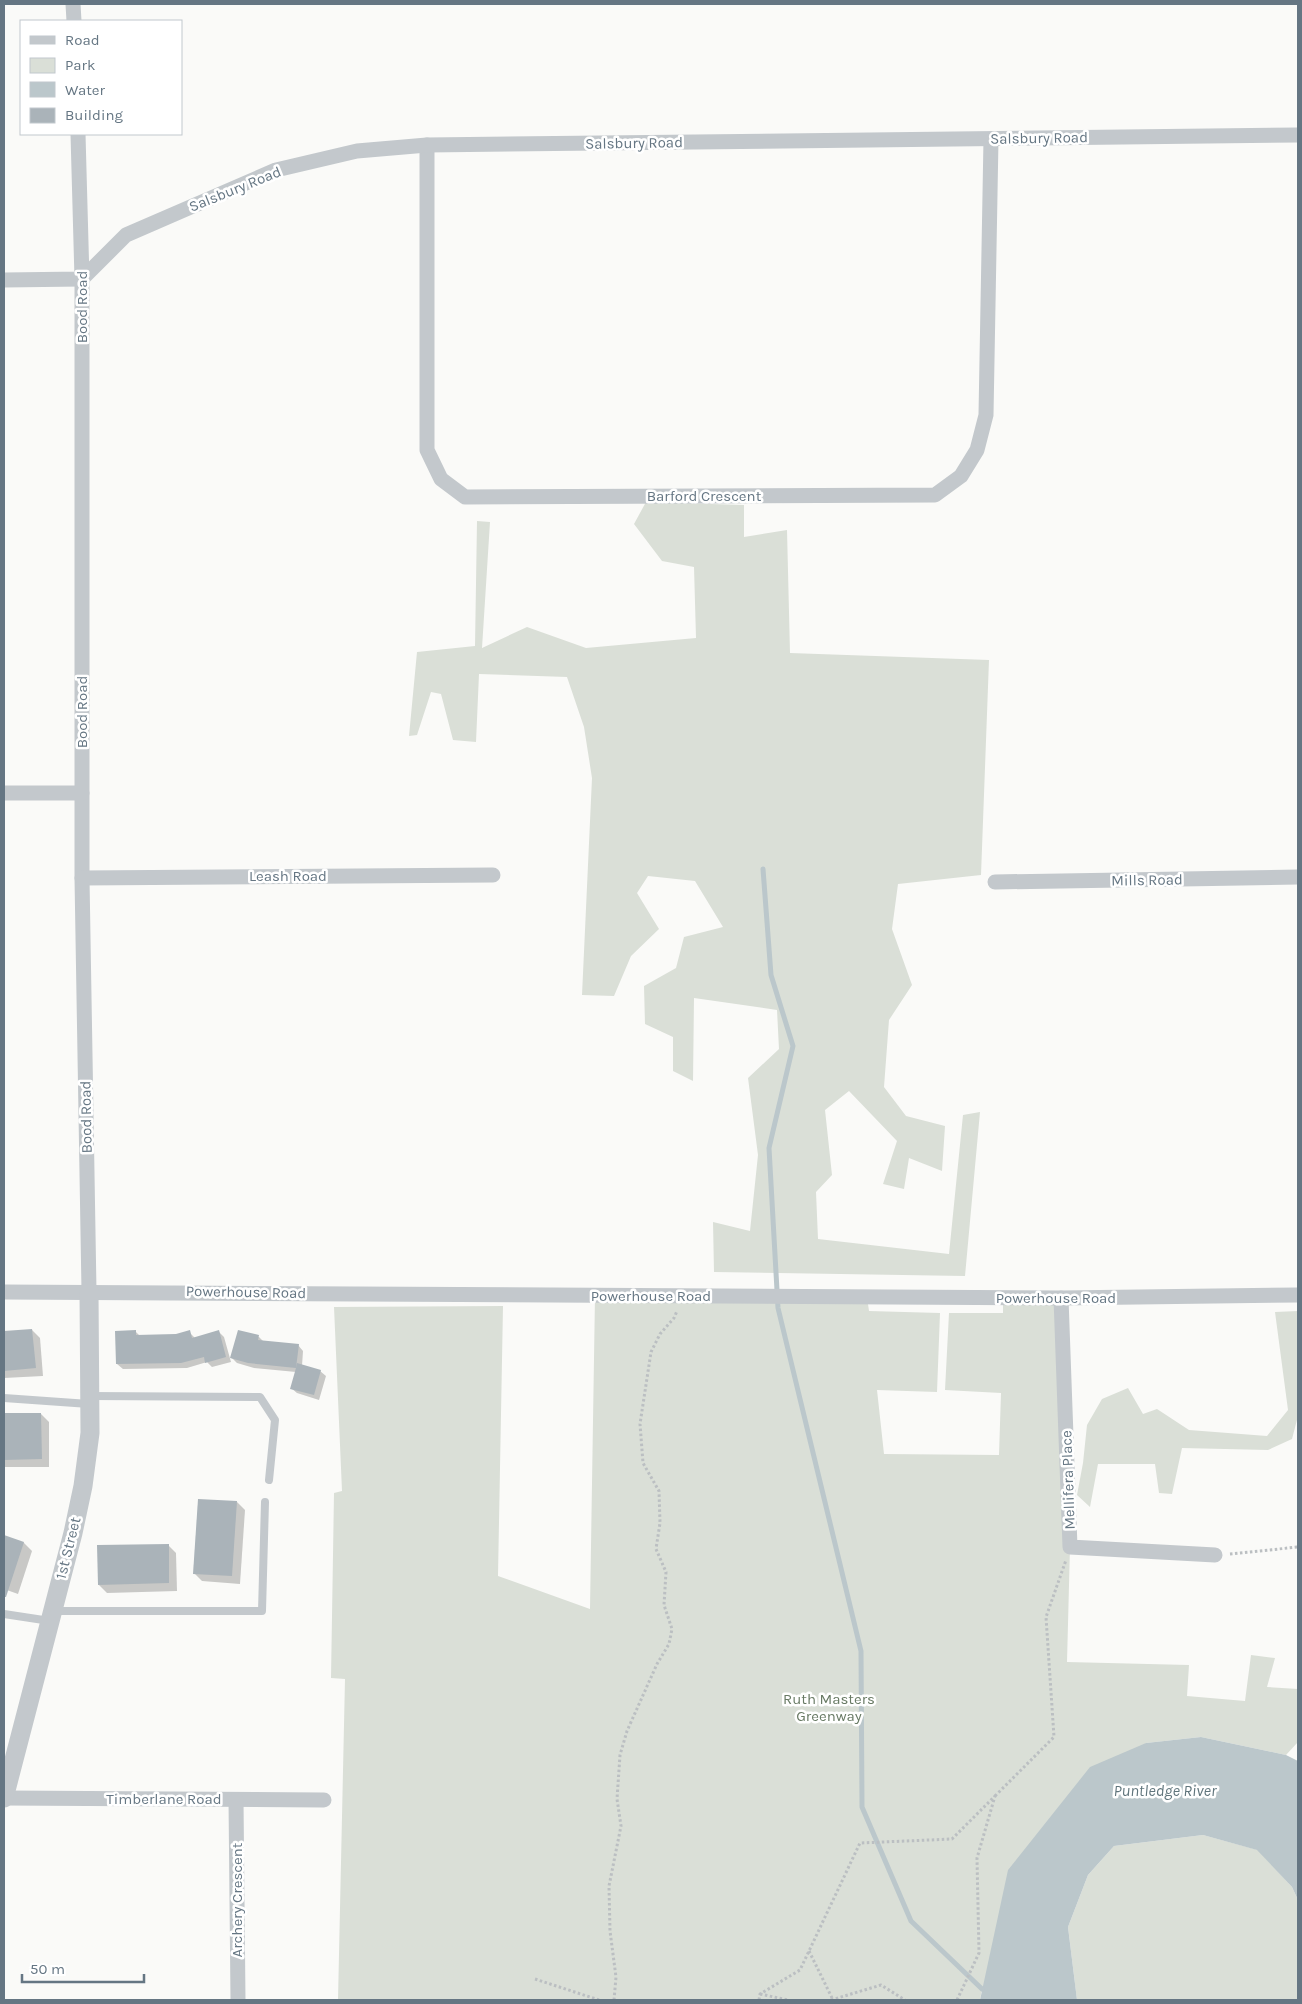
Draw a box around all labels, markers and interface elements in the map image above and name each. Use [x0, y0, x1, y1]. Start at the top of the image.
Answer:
legend [20, 20, 182, 135]
text: Road [65, 31, 100, 49]
text: Park [65, 56, 95, 74]
text: Water [65, 81, 106, 99]
text: Building [65, 106, 123, 124]
street label: Salsbury Road [990, 128, 1088, 148]
street label: Salsbury Road [585, 133, 683, 153]
street label: Salsbury Road [186, 162, 284, 216]
street label: Bood Road [73, 271, 91, 343]
street label: Barford Crescent [647, 487, 762, 505]
street label: Bood Road [73, 676, 91, 748]
street label: Leash Road [249, 867, 327, 885]
street label: Mills Road [1111, 870, 1183, 890]
street label: Bood Road [76, 1080, 96, 1154]
street label: Powerhouse Road [186, 1282, 306, 1302]
street label: Powerhouse Road [591, 1287, 711, 1305]
street label: Powerhouse Road [996, 1289, 1116, 1307]
street label: Mellifera Place [1057, 1430, 1079, 1530]
street label: 1st Street [52, 1515, 84, 1581]
park label: Ruth Masters Greenway [783, 1690, 875, 1725]
water label: Puntledge River [1113, 1781, 1217, 1800]
street label: Timberlane Road [106, 1790, 222, 1808]
street label: Archery Crescent [228, 1842, 246, 1957]
scale bar [22, 1952, 145, 1984]
text: 50 m [30, 1960, 65, 1978]

